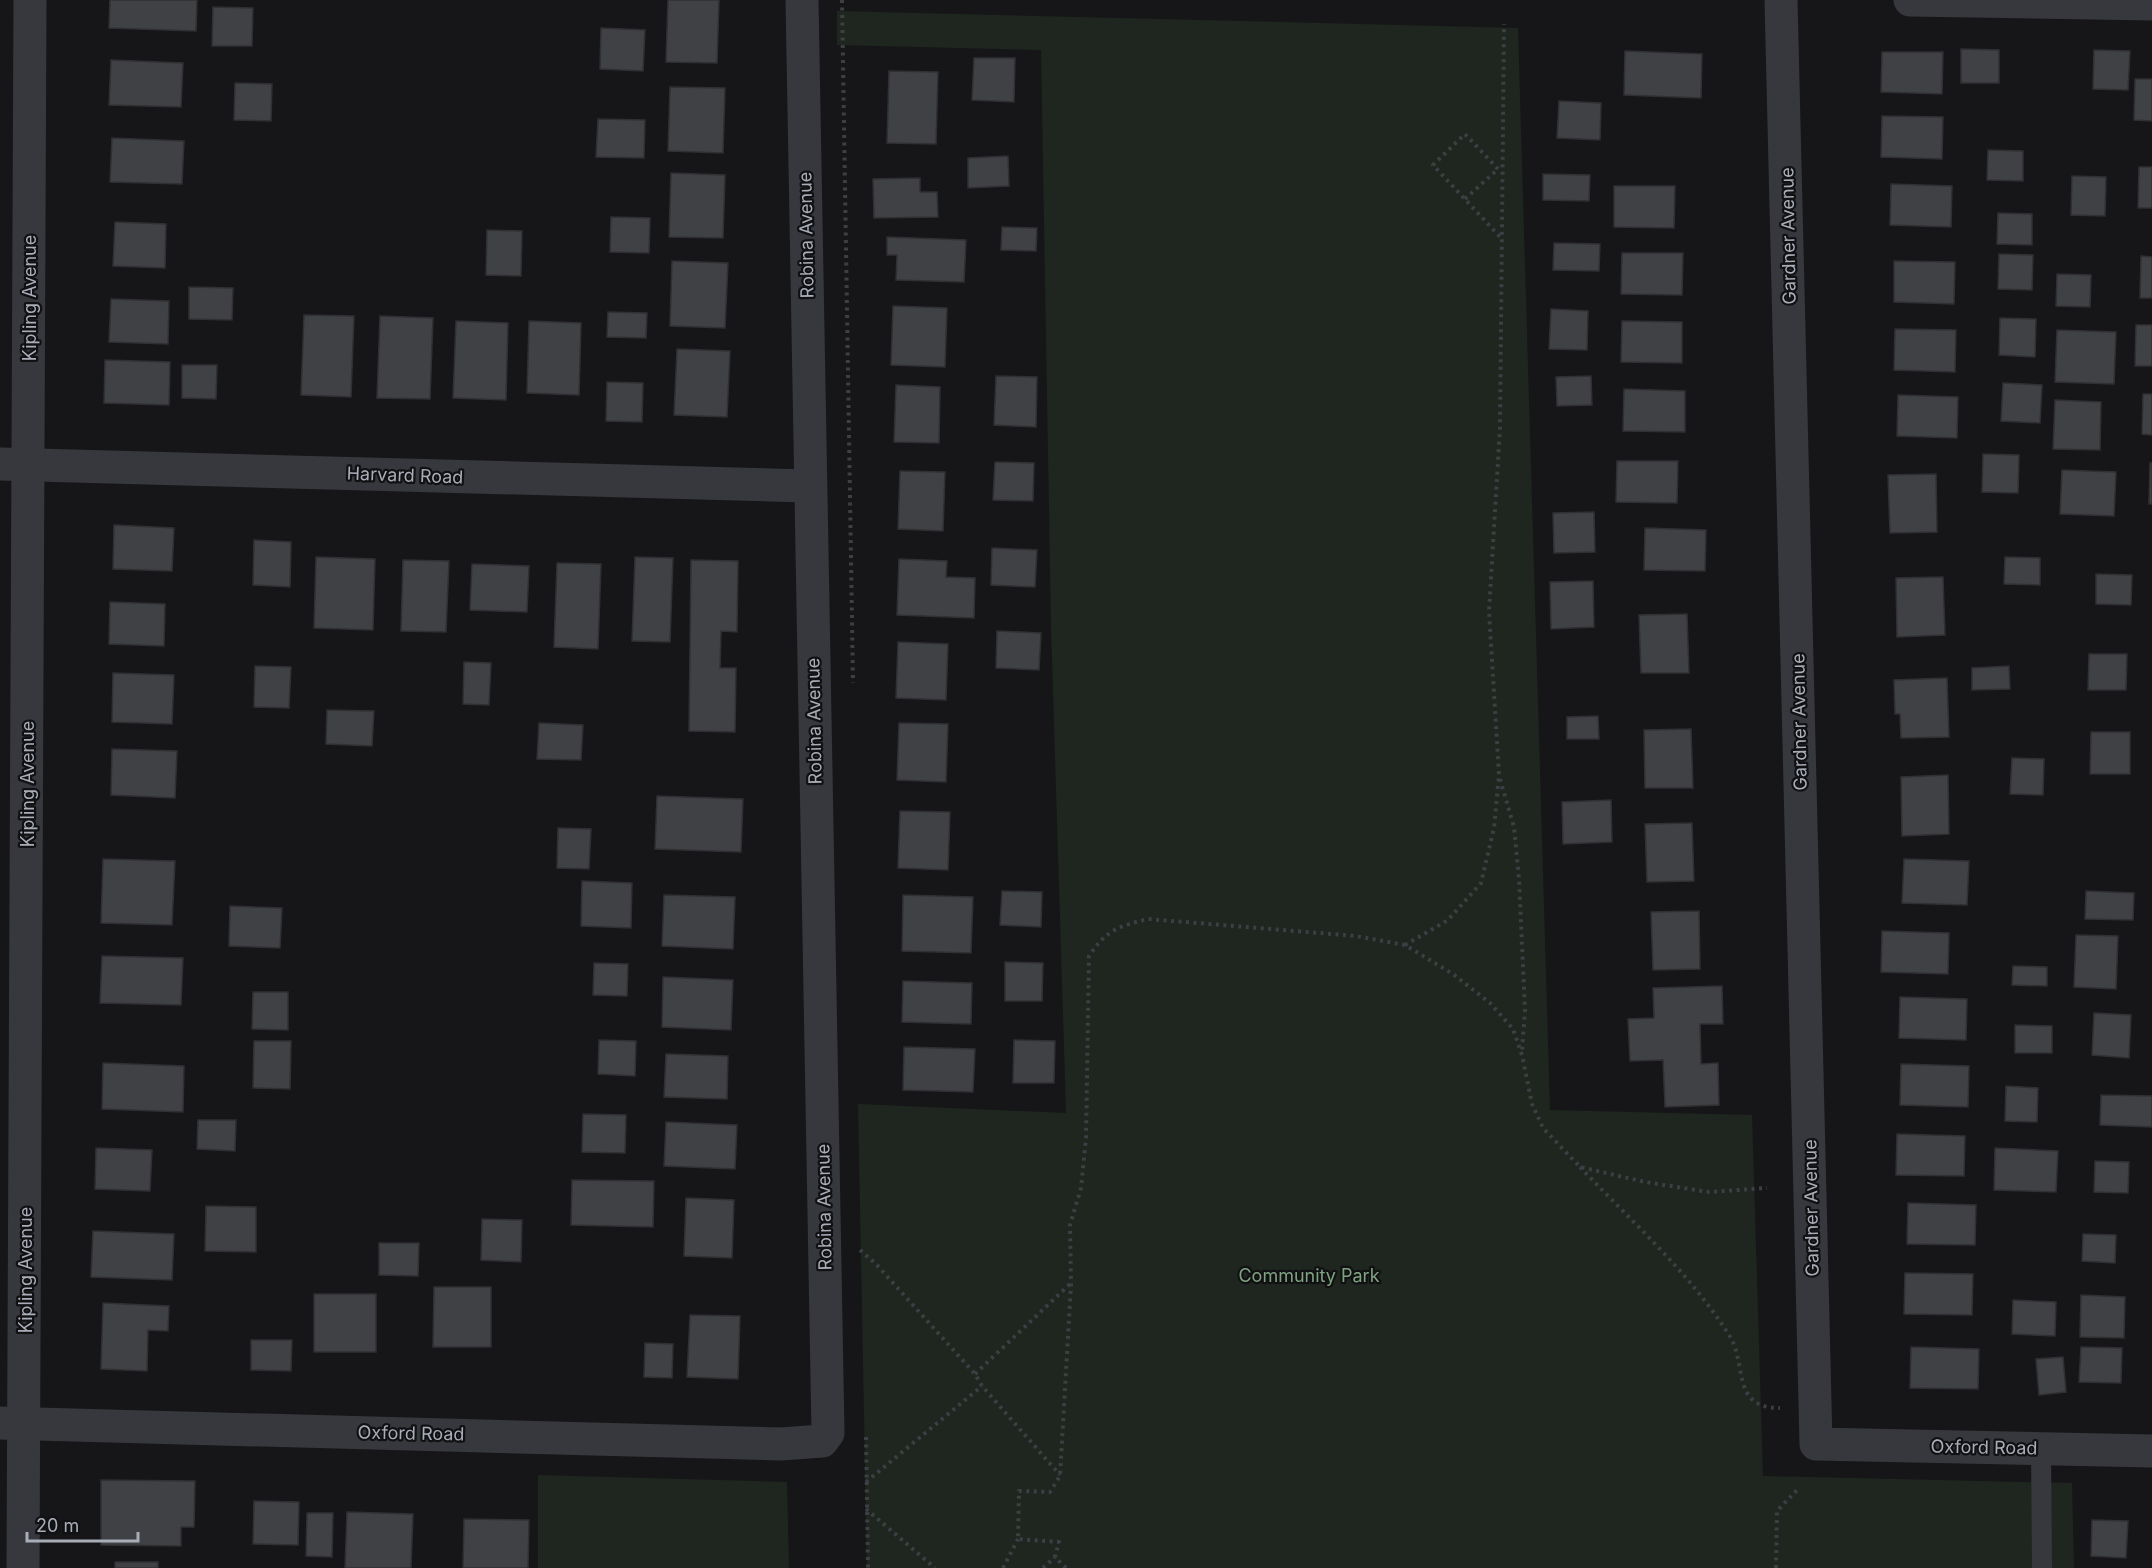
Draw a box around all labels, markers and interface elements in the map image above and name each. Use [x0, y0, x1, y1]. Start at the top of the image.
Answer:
street label: Gardner Avenue [1776, 167, 1800, 305]
street label: Robina Avenue [794, 172, 818, 298]
street label: Kipling Avenue [19, 235, 40, 361]
street label: Harvard Road [346, 462, 464, 488]
street label: Gardner Avenue [1787, 653, 1811, 791]
street label: Robina Avenue [802, 658, 826, 784]
street label: Kipling Avenue [17, 721, 38, 847]
street label: Gardner Avenue [1799, 1139, 1823, 1277]
street label: Robina Avenue [812, 1144, 836, 1270]
street label: Kipling Avenue [15, 1207, 36, 1333]
park label: Community Park [1238, 1265, 1380, 1286]
street label: Oxford Road [357, 1422, 465, 1444]
street label: Oxford Road [1930, 1436, 2038, 1458]
scale bar [27, 1505, 138, 1543]
text: 20 m [36, 1515, 79, 1536]

